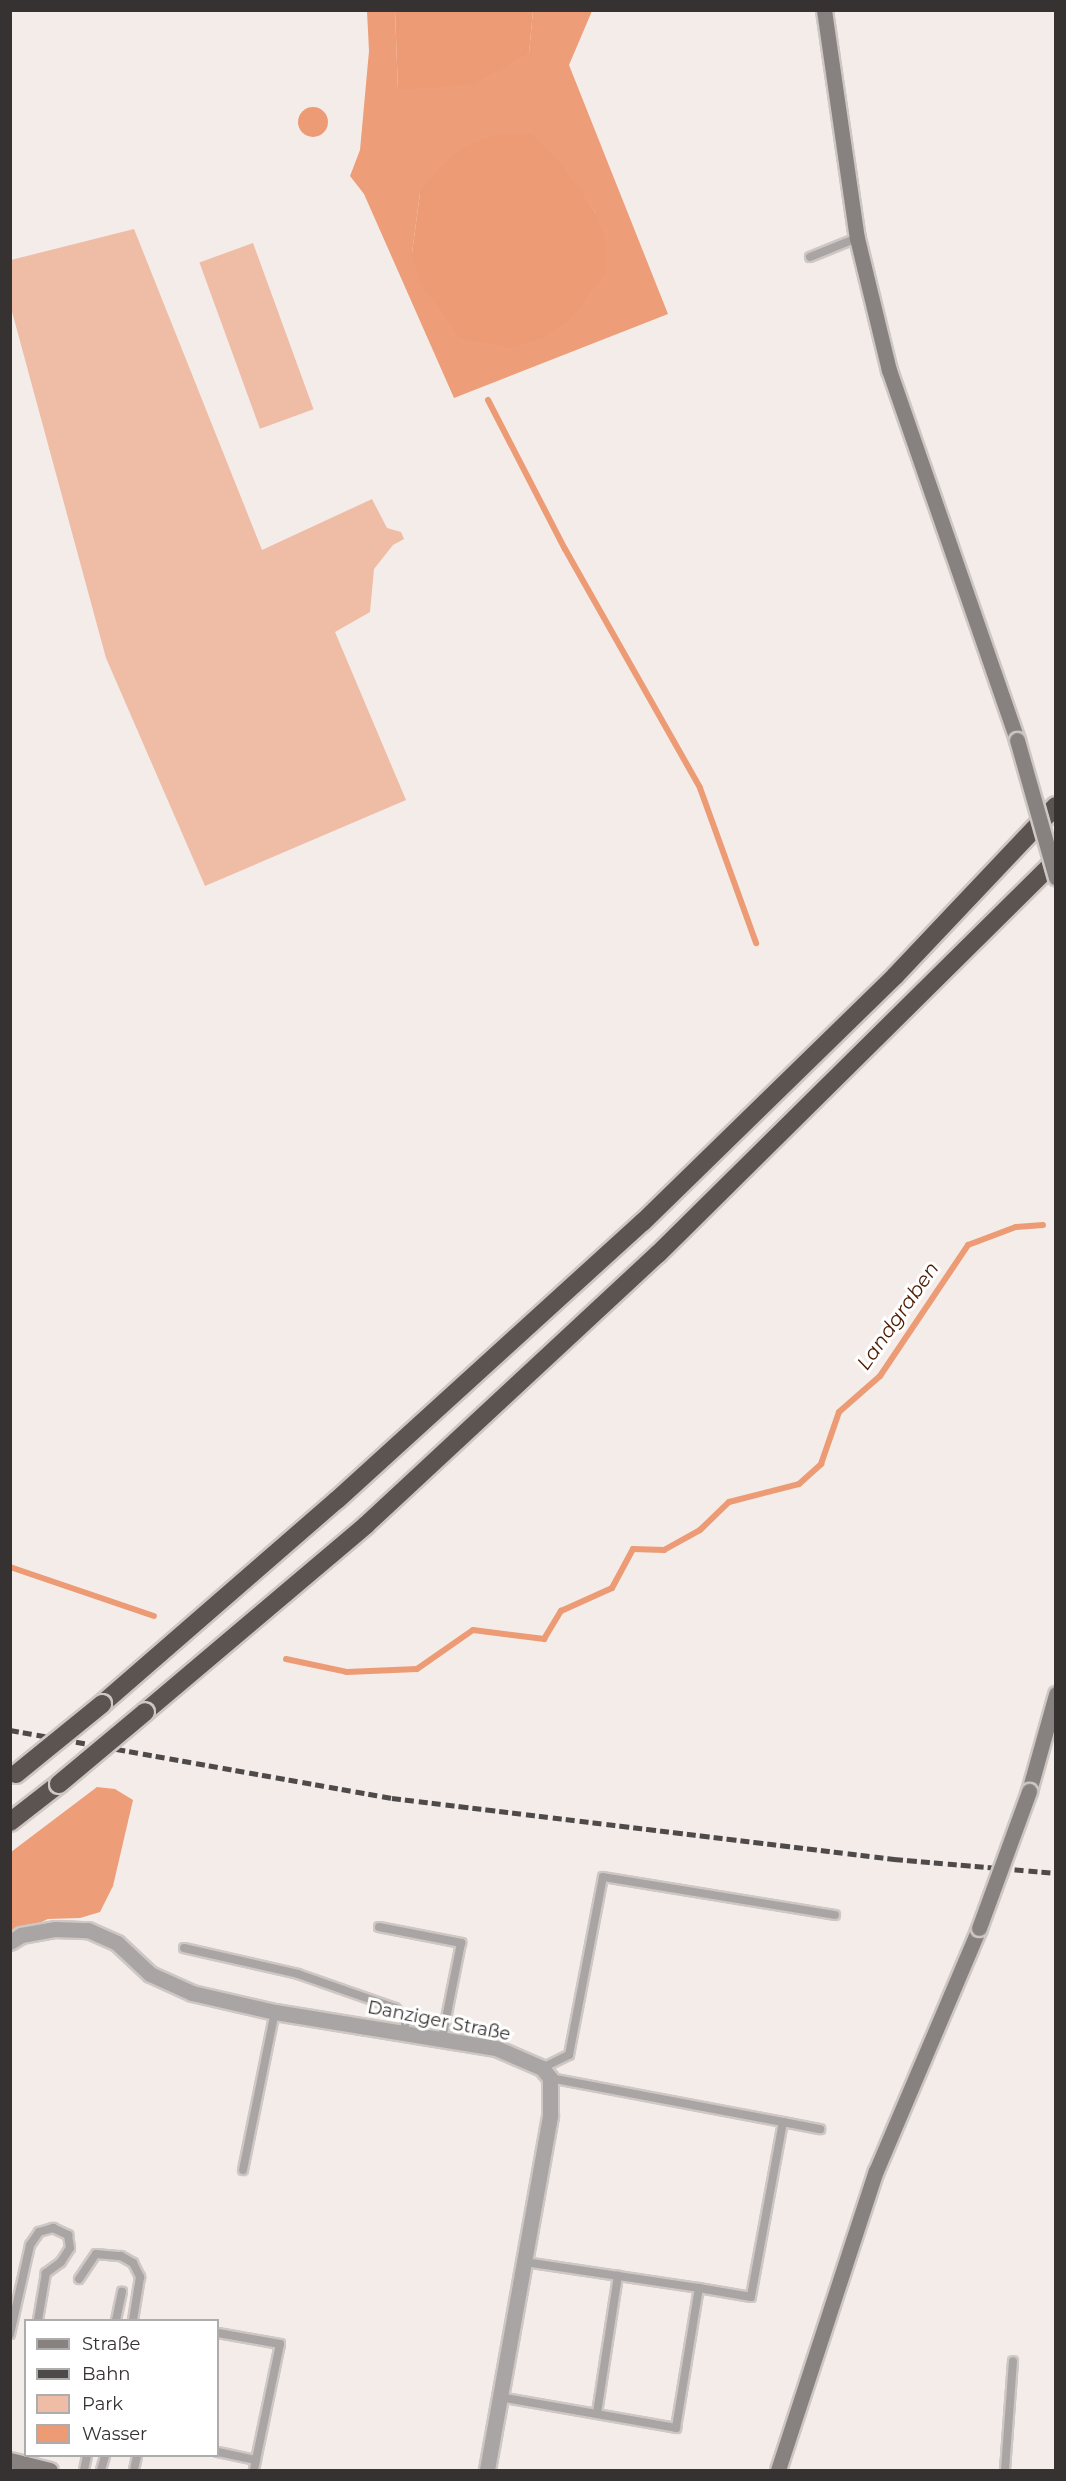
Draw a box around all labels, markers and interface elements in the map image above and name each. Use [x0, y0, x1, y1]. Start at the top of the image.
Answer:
water label: Landgraben [852, 1257, 944, 1375]
street label: Danziger Straße [366, 1997, 512, 2045]
legend [24, 2319, 219, 2457]
text: Straße [82, 2333, 140, 2355]
text: Bahn [82, 2363, 131, 2385]
text: Park [82, 2393, 123, 2415]
text: Wasser [82, 2423, 147, 2445]

